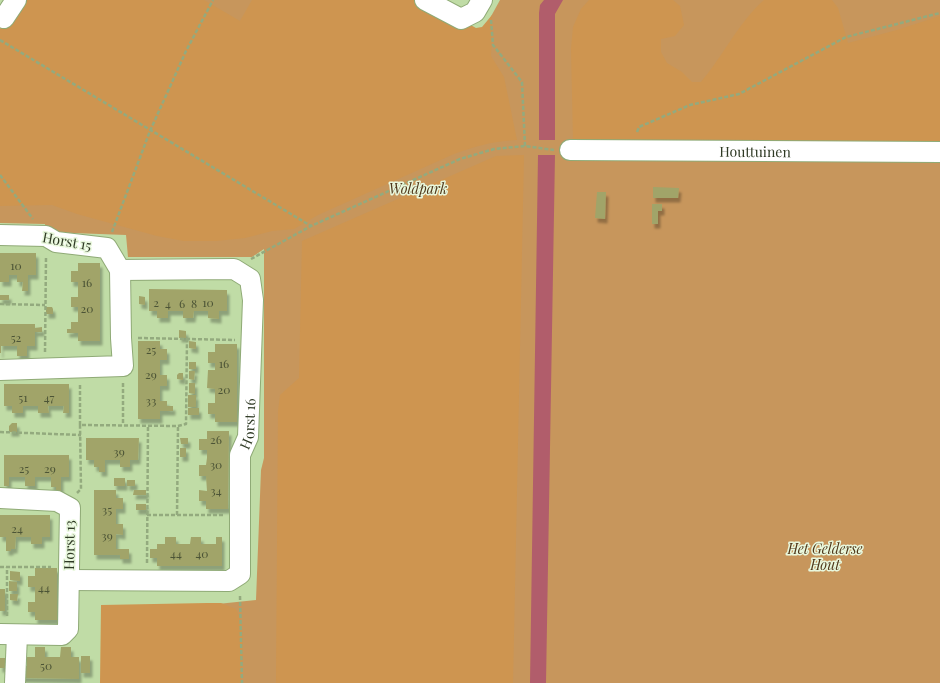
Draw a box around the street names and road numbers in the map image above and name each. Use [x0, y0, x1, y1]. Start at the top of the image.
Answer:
street label: Houttuinen [719, 141, 792, 161]
street label: Horst 15 [41, 227, 93, 255]
street label: Horst 16 [234, 398, 259, 452]
street label: Horst 13 [59, 520, 79, 570]

